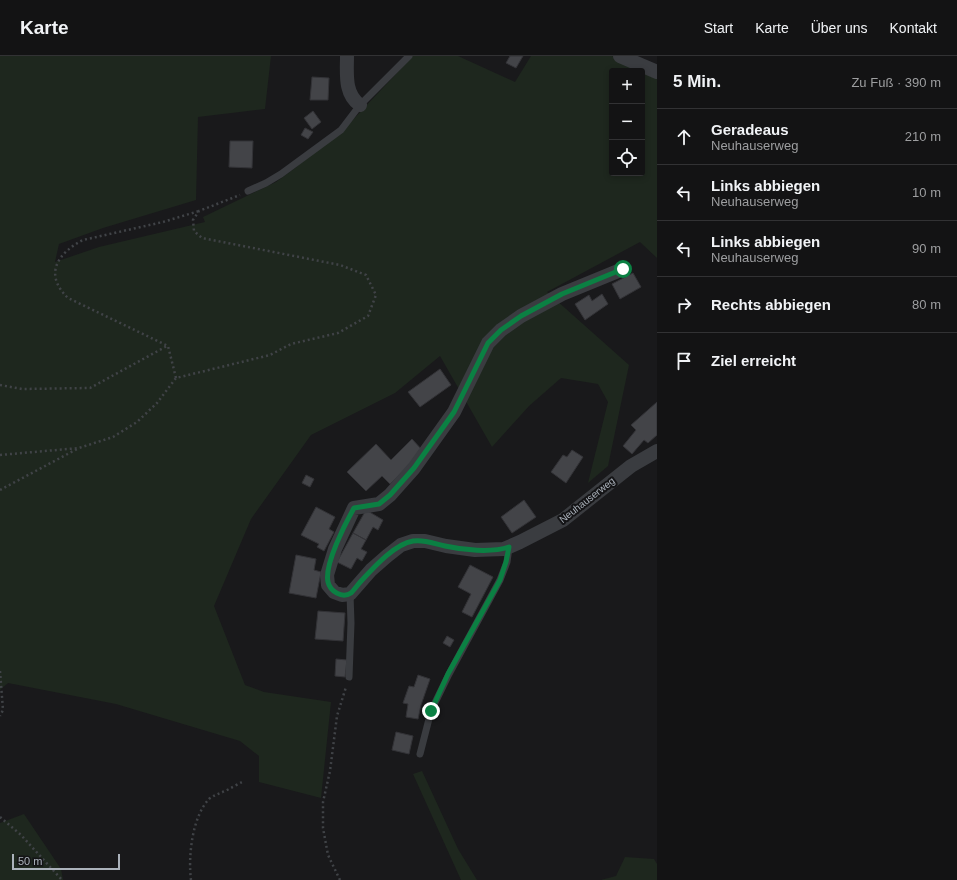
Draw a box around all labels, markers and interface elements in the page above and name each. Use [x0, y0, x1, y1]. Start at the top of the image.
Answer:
text: Karte [20, 17, 69, 38]
text: Start [704, 20, 733, 36]
text: Karte [755, 20, 789, 36]
text: Über uns [811, 20, 868, 36]
text: Kontakt [890, 20, 937, 36]
map controls [609, 68, 645, 176]
button: + [609, 68, 645, 104]
text: 5 Min. [673, 72, 721, 91]
text: Zu Fuß · 390 m [851, 75, 941, 90]
button: − [609, 104, 645, 140]
text: Geradeaus [711, 121, 789, 138]
icon: ahead [673, 126, 695, 148]
text: 210 m [905, 129, 941, 144]
text: Neuhauserweg [711, 138, 798, 153]
button: locate [609, 140, 645, 176]
text: Links abbiegen [711, 177, 820, 194]
icon: left [673, 182, 695, 204]
text: 10 m [912, 185, 941, 200]
text: Neuhauserweg [711, 194, 798, 209]
text: Links abbiegen [711, 233, 820, 250]
icon: left [673, 238, 695, 260]
text: 90 m [912, 241, 941, 256]
text: Neuhauserweg [711, 250, 798, 265]
route start [614, 260, 632, 278]
icon: right [673, 294, 695, 316]
text: Rechts abbiegen [711, 296, 831, 313]
text: 80 m [912, 297, 941, 312]
icon: arrive [673, 350, 695, 372]
text: Ziel erreicht [711, 352, 796, 369]
street label: Neuhauserweg [557, 475, 617, 525]
route end [422, 702, 440, 720]
scale bar [12, 852, 120, 871]
text: 50 m [18, 855, 42, 867]

